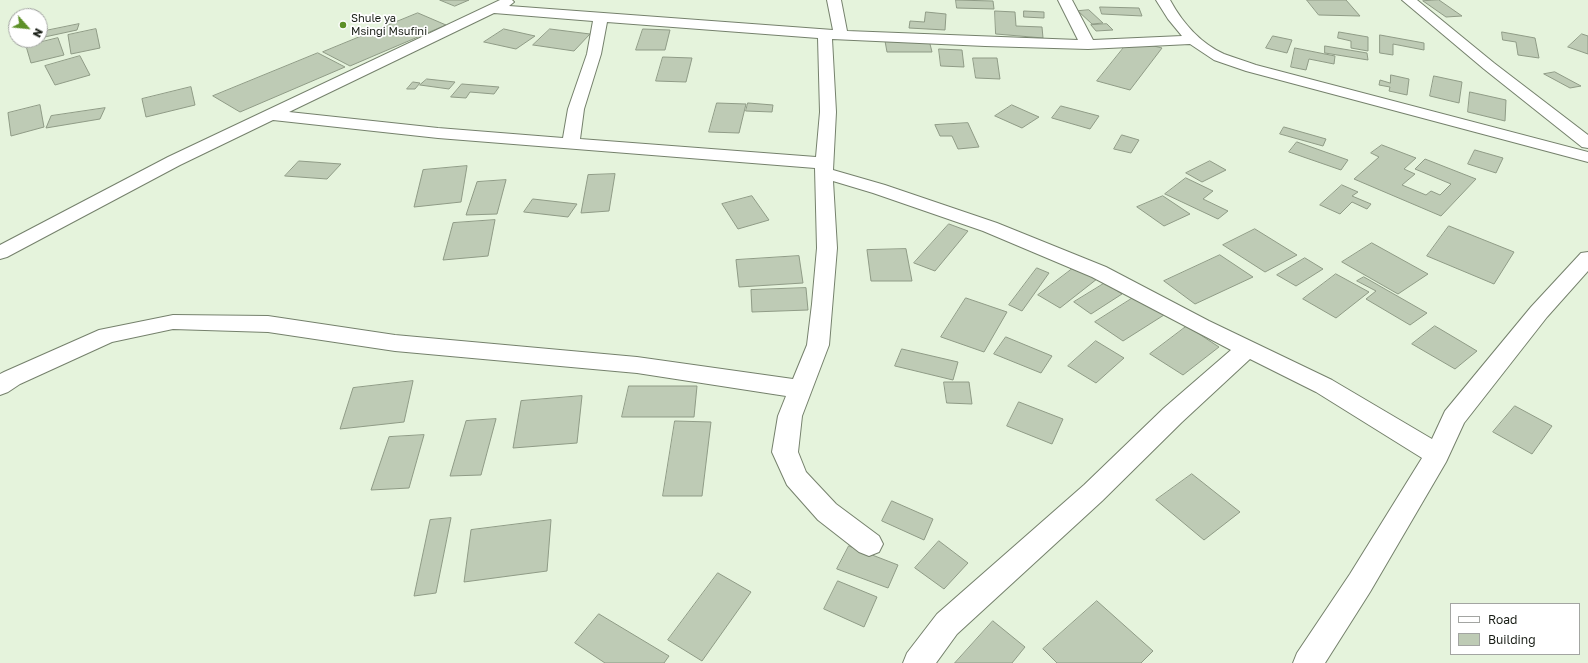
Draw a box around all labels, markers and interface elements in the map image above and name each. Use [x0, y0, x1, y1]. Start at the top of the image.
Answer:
north arrow [8, 8, 48, 48]
place label: Shule ya Msingi Msufini [351, 12, 427, 38]
marker: Shule ya Msingi Msufini [338, 20, 348, 30]
text: N [31, 27, 46, 40]
legend [1450, 603, 1580, 655]
text: Road [1488, 612, 1517, 627]
text: Building [1488, 632, 1536, 647]

